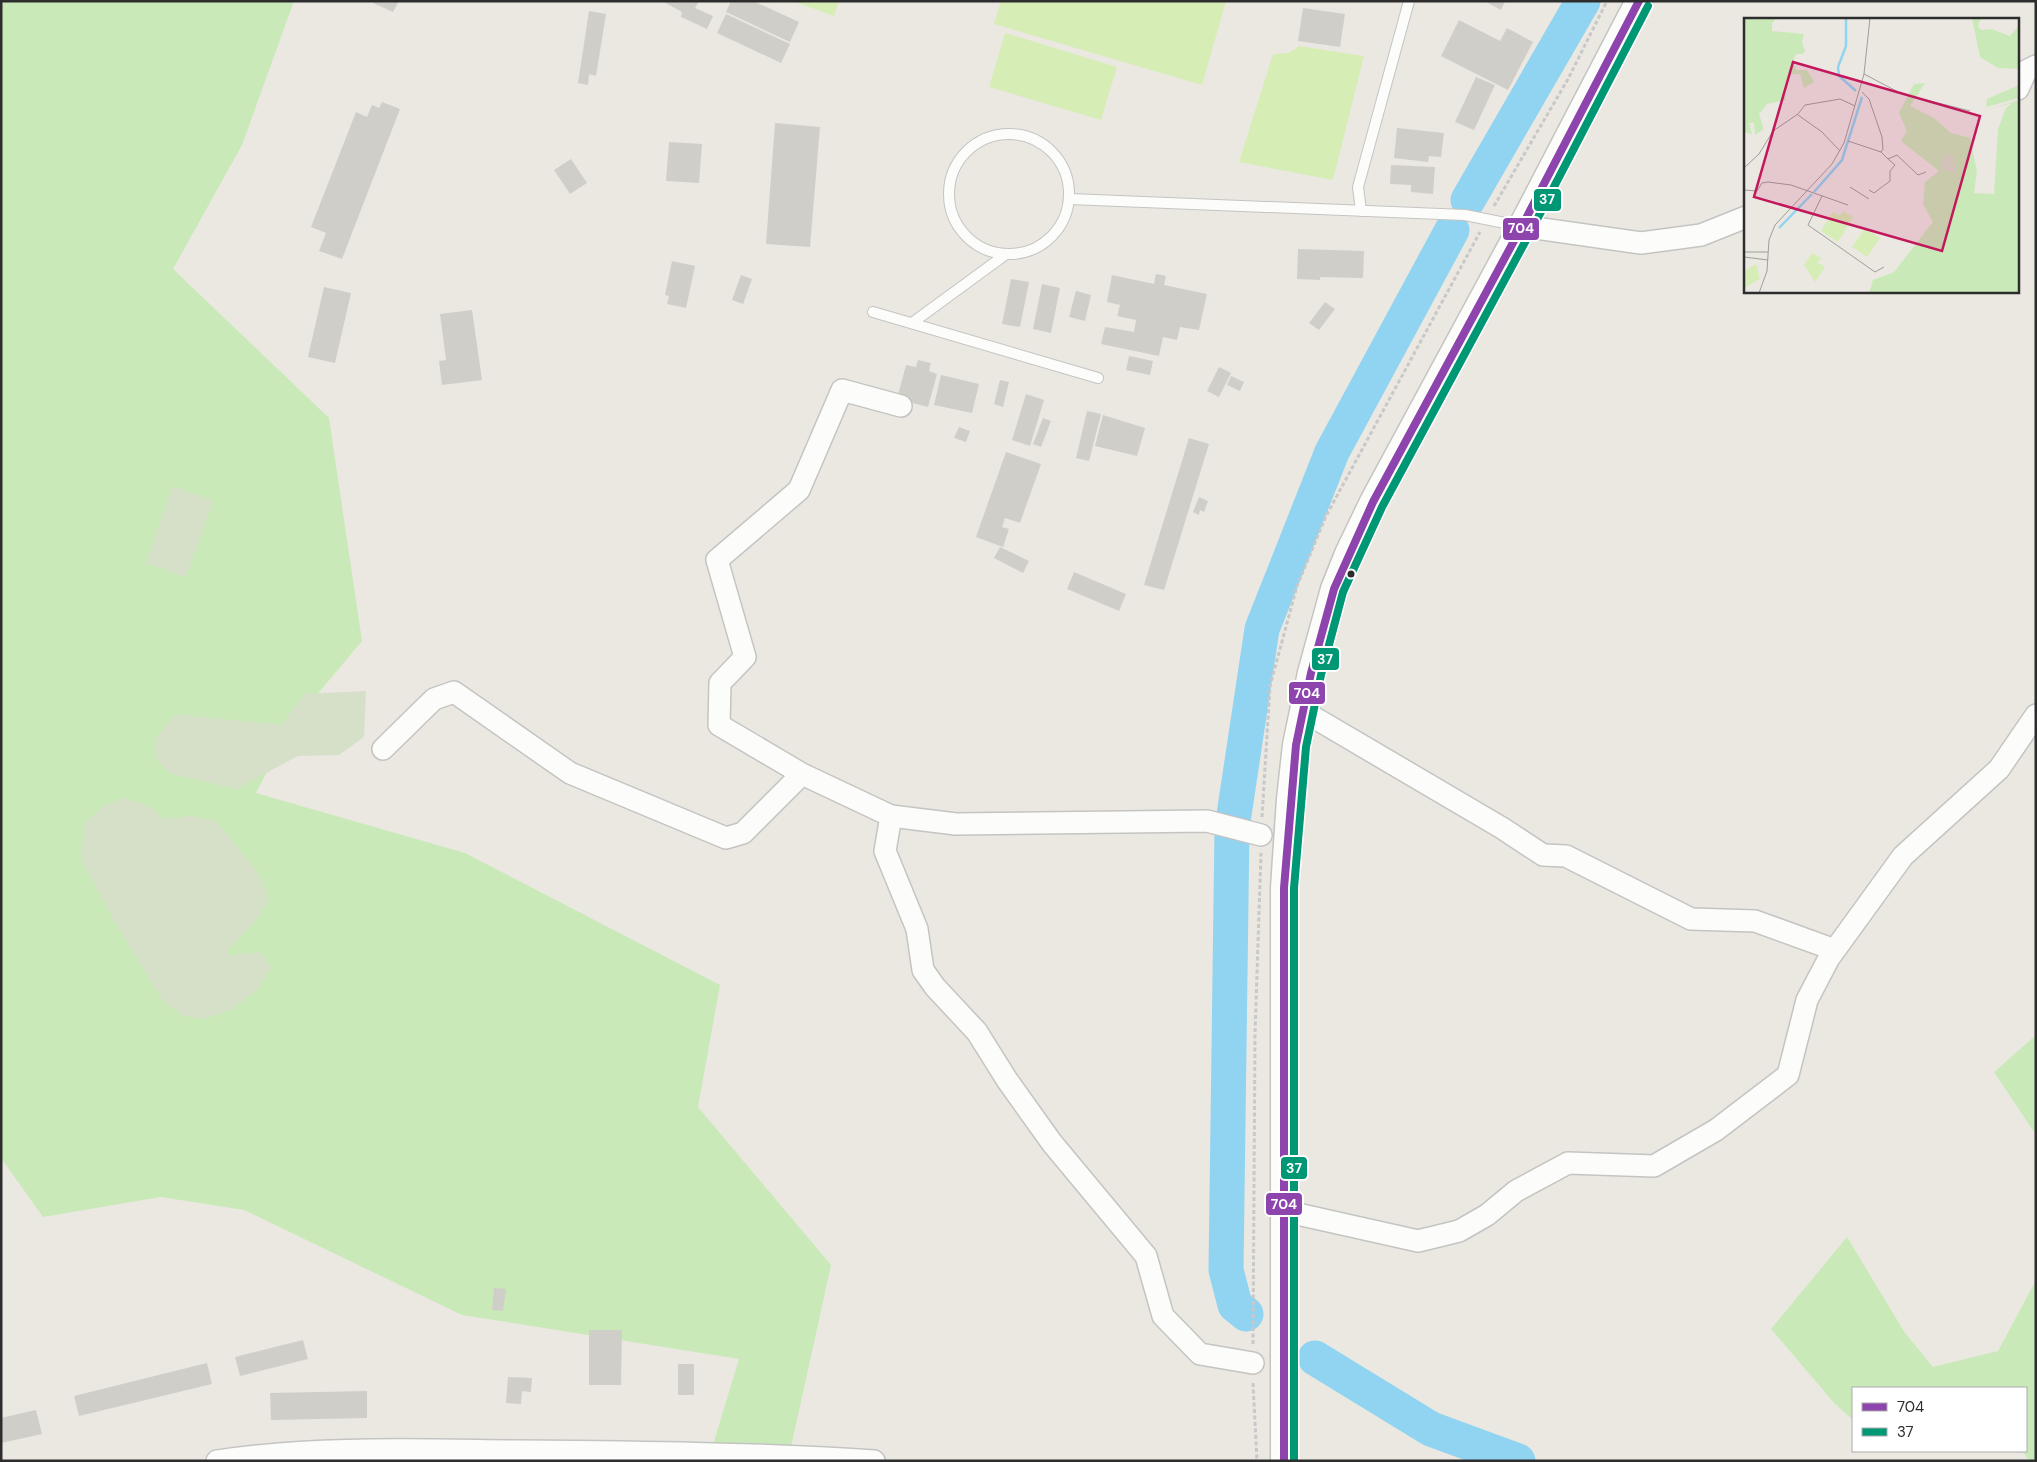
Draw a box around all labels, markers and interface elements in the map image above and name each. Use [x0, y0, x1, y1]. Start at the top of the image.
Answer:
inset map [1744, 18, 2020, 292]
line badge: 37 [1533, 188, 1562, 212]
text: 37 [1539, 190, 1555, 208]
line badge: 704 [1502, 217, 1540, 241]
text: 704 [1508, 219, 1534, 237]
unlabelled marker [1346, 569, 1356, 579]
line badge: 37 [1311, 647, 1340, 671]
text: 37 [1317, 650, 1333, 668]
line badge: 704 [1288, 681, 1326, 705]
text: 704 [1294, 684, 1320, 702]
line badge: 37 [1280, 1156, 1308, 1180]
text: 37 [1286, 1159, 1302, 1177]
line badge: 704 [1265, 1192, 1303, 1216]
text: 704 [1271, 1195, 1297, 1213]
legend [1852, 1387, 2027, 1452]
text: 704 [1897, 1397, 1924, 1417]
text: 37 [1897, 1422, 1914, 1442]

